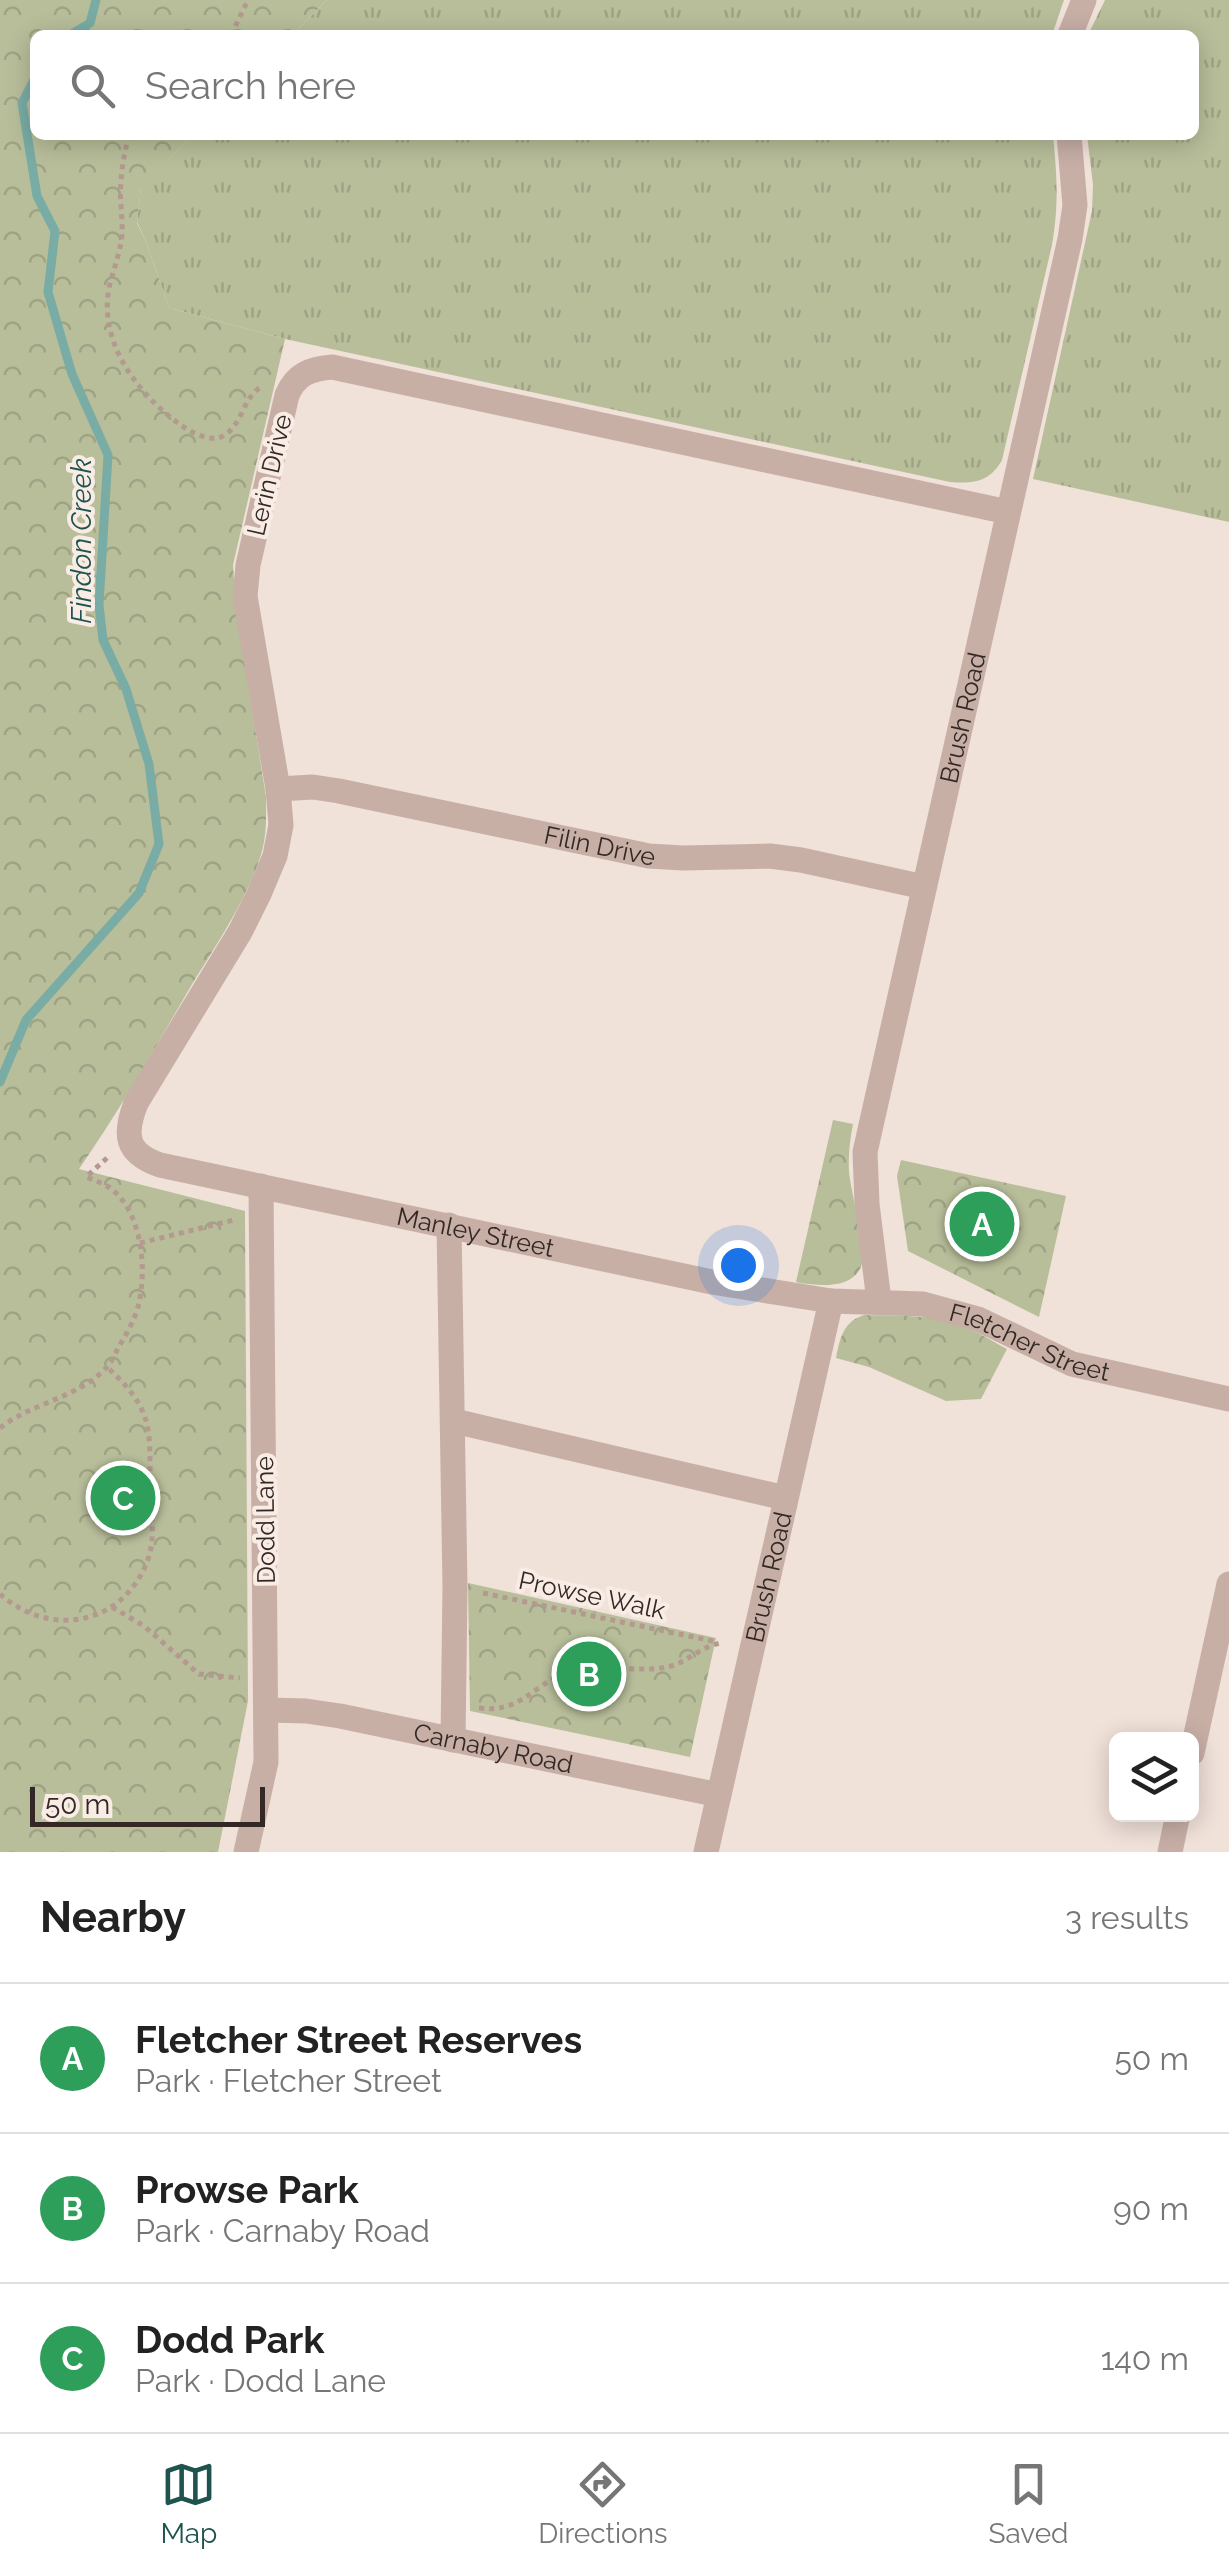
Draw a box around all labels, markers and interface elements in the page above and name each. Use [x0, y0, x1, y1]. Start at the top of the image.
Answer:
search box [30, 30, 1199, 140]
icon: search [65, 58, 120, 113]
text: Search here [145, 63, 356, 108]
street label: Lerin Drive [240, 411, 298, 539]
water label: Findon Creek [65, 458, 98, 624]
street label: Brush Road [933, 649, 992, 786]
street label: Filin Drive [542, 819, 658, 872]
pin: A [950, 1186, 1014, 1262]
street label: Manley Street [394, 1201, 558, 1263]
your location [713, 1240, 764, 1291]
street label: Fletcher Street [946, 1297, 1113, 1387]
street label: Dodd Lane [249, 1456, 281, 1584]
pin: C [90, 1460, 156, 1536]
street label: Brush Road [739, 1509, 798, 1645]
street label: Prowse Walk [516, 1565, 669, 1625]
pin: B [556, 1636, 622, 1712]
street label: Carnaby Road [411, 1717, 576, 1779]
map controls [1109, 1732, 1199, 1822]
button: layers [1109, 1732, 1199, 1822]
scale bar [30, 1782, 265, 1826]
text: 50 m [45, 1788, 110, 1821]
text: Nearby [40, 1893, 186, 1942]
text: 3 results [1065, 1899, 1189, 1936]
text: Fletcher Street Reserves [135, 2017, 582, 2062]
text: A [62, 2040, 83, 2077]
text: 50 m [1114, 2040, 1189, 2077]
text: Park · Fletcher Street [135, 2062, 442, 2099]
text: Prowse Park [135, 2167, 359, 2212]
text: B [62, 2190, 83, 2227]
text: 90 m [1113, 2190, 1189, 2227]
text: Park · Carnaby Road [135, 2212, 430, 2249]
text: Dodd Park [135, 2317, 325, 2362]
text: C [62, 2340, 83, 2377]
text: 140 m [1101, 2340, 1189, 2377]
text: Park · Dodd Lane [135, 2362, 386, 2399]
tab: Map [160, 2457, 217, 2550]
tab: Directions [538, 2457, 668, 2550]
tab: Saved [988, 2457, 1069, 2550]

